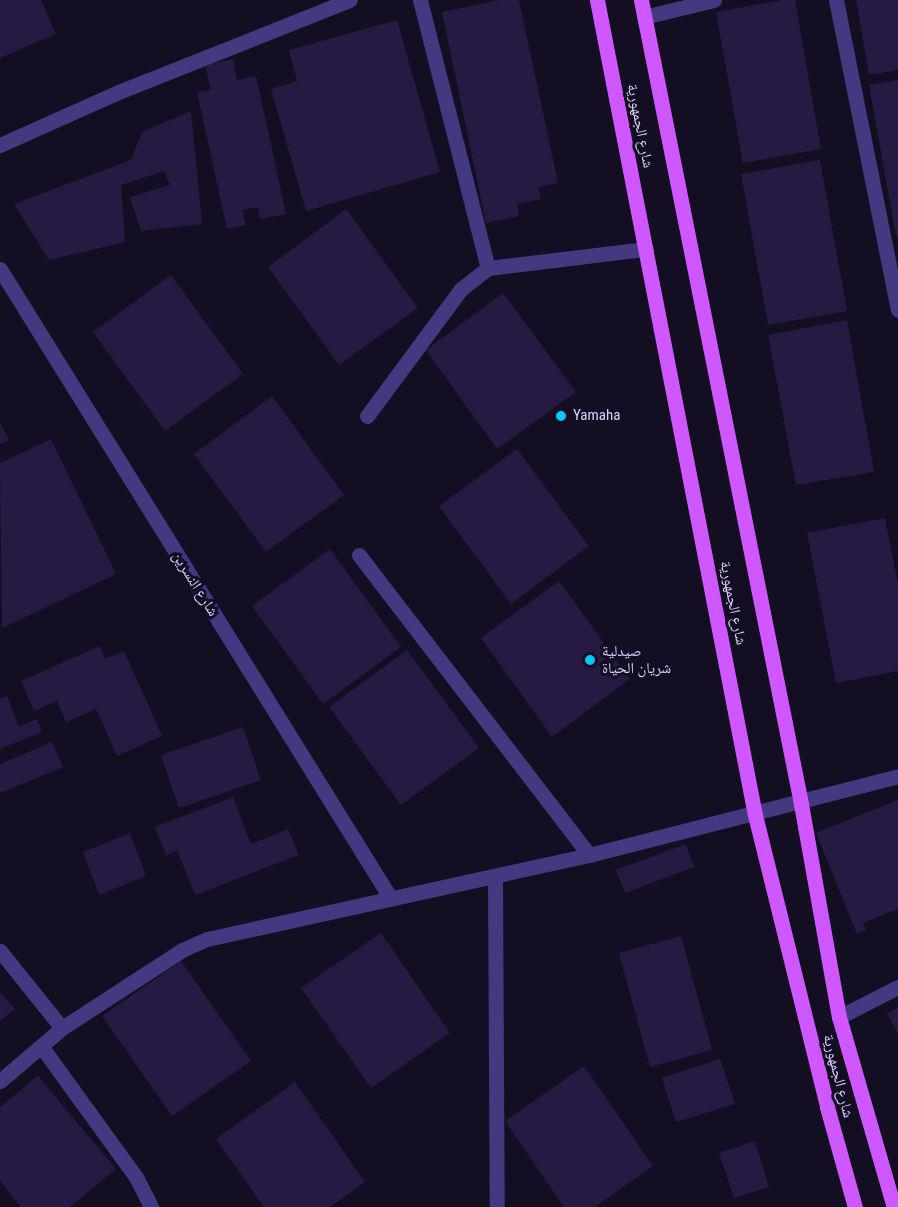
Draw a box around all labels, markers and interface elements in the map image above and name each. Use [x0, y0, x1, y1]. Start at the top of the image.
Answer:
street label: شارع الجمهورية [623, 82, 657, 170]
place label: Yamaha [573, 407, 620, 425]
marker: Yamaha [554, 409, 568, 423]
street label: شارع النسرين [168, 548, 222, 620]
street label: شارع الجمهورية [716, 559, 750, 647]
place label: صيدلية شريان الحياة [602, 642, 671, 677]
marker: صيدلية شريان الحياة [583, 653, 597, 667]
street label: شارع الجمهورية [819, 1032, 857, 1120]

